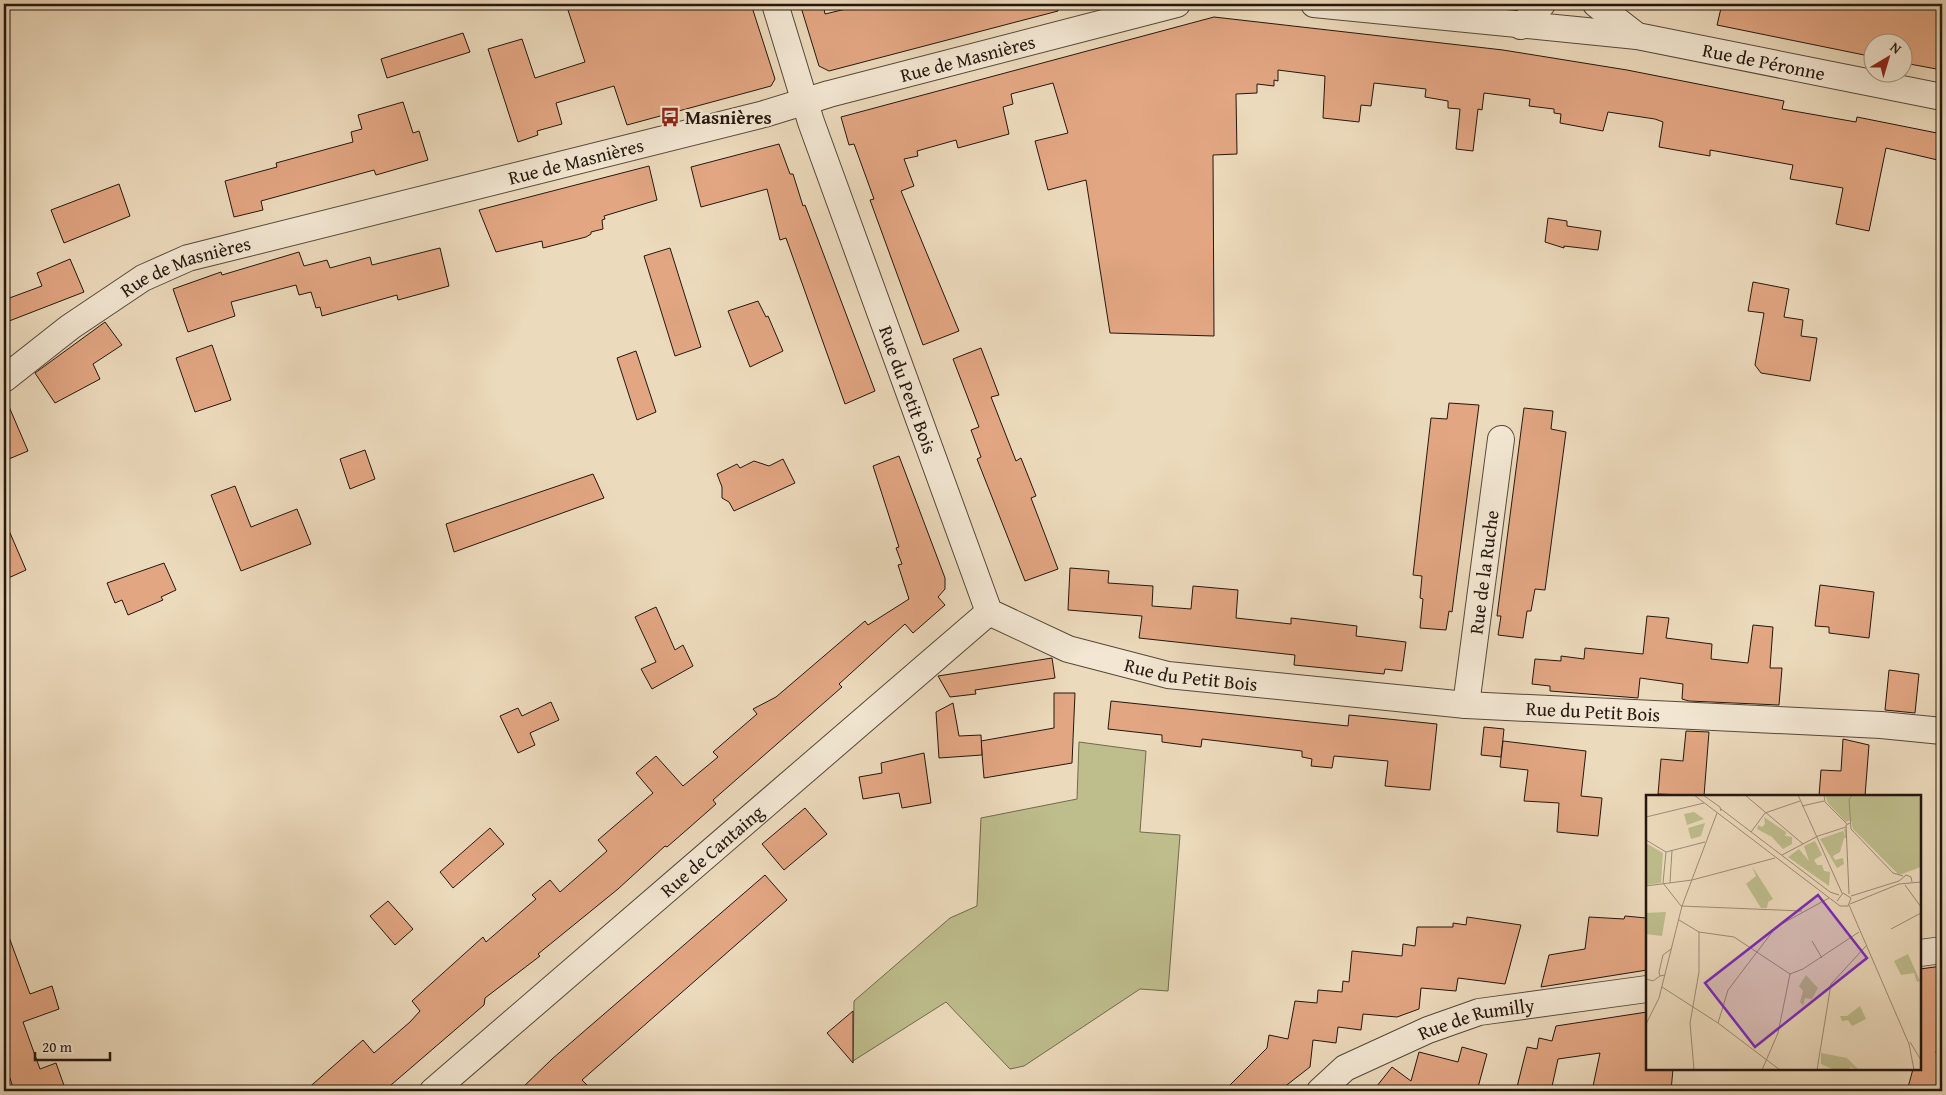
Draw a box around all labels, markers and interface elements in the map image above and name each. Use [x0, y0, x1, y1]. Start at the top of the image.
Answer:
street label: Rue de Masnières [897, 27, 1038, 89]
north arrow [1864, 32, 1914, 82]
street label: Rue de Péronne [1700, 35, 1828, 87]
text: N [1886, 37, 1906, 59]
place label: Masnières [685, 103, 772, 131]
bus stop icon: Masnières [659, 106, 681, 128]
street label: Rue de Masnières [505, 131, 647, 191]
street label: Rue de Masnières [114, 229, 254, 304]
street label: Rue du Petit Bois [872, 322, 944, 457]
street label: Rue de la Ruche [1461, 508, 1506, 636]
street label: Rue du Petit Bois [1121, 650, 1259, 698]
street label: Rue du Petit Bois [1525, 694, 1661, 728]
inset map [1646, 795, 1921, 1070]
street label: Rue de Cantaing [654, 798, 770, 903]
street label: Rue de Rumilly [1413, 991, 1537, 1047]
scale bar [35, 1030, 110, 1062]
text: 20 m [42, 1036, 73, 1057]

